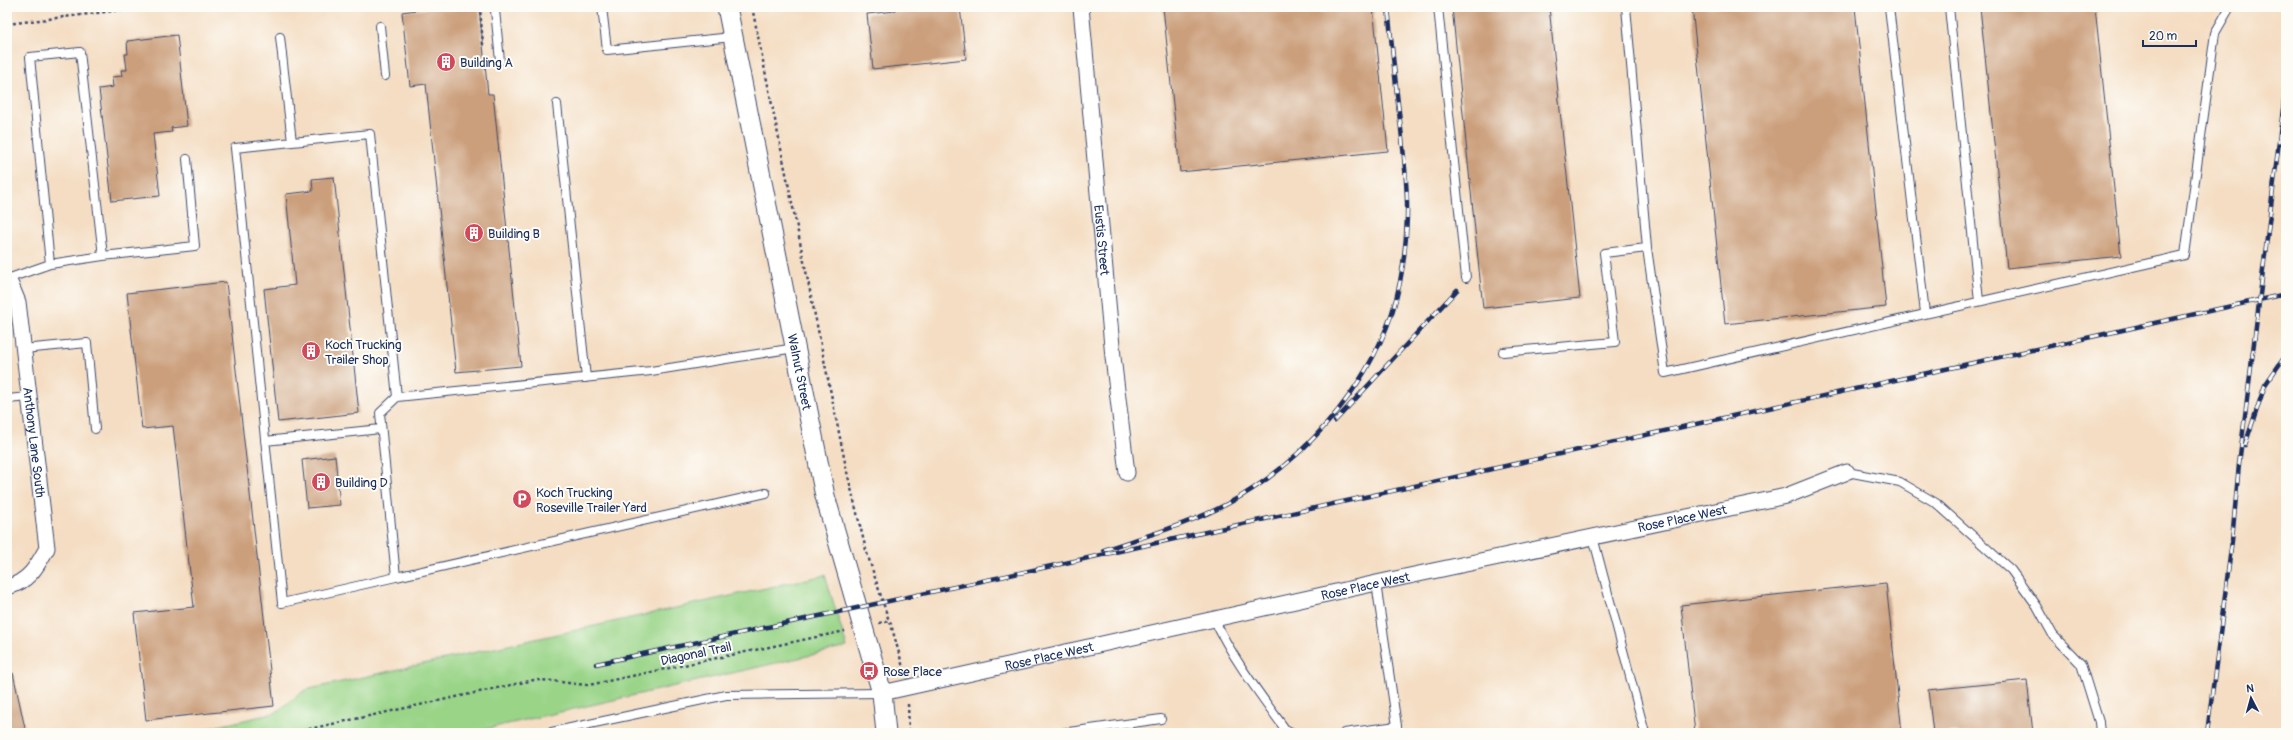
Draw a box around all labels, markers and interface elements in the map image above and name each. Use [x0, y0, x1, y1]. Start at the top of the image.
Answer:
scale bar [2143, 22, 2196, 48]
text: 20 m [2149, 29, 2178, 44]
building icon: Building A [435, 51, 457, 73]
place label: Building A [460, 55, 514, 71]
street label: Eustis Street [1090, 204, 1113, 277]
building icon: Building B [463, 222, 485, 244]
place label: Building B [488, 226, 540, 242]
street label: Walnut Street [784, 332, 815, 412]
place label: Koch Trucking Trailer Shop [325, 337, 402, 368]
building icon: Koch Trucking Trailer Shop [300, 340, 322, 362]
street label: Anthony Lane South [19, 386, 48, 499]
building icon: Building D [310, 471, 332, 493]
place label: Building D [335, 475, 388, 491]
place label: Koch Trucking Roseville Trailer Yard [536, 485, 647, 516]
parking icon: Koch Trucking Roseville Trailer Yard [511, 488, 533, 510]
street label: Rose Place West [1636, 502, 1729, 536]
street label: Rose Place West [1320, 569, 1412, 604]
street label: Diagonal Trail [659, 639, 733, 669]
street label: Rose Place West [1003, 639, 1096, 674]
bus stop icon: Rose Place [858, 660, 880, 682]
place label: Rose Place [883, 664, 942, 680]
north arrow [2231, 678, 2271, 718]
text: N [2246, 682, 2255, 695]

